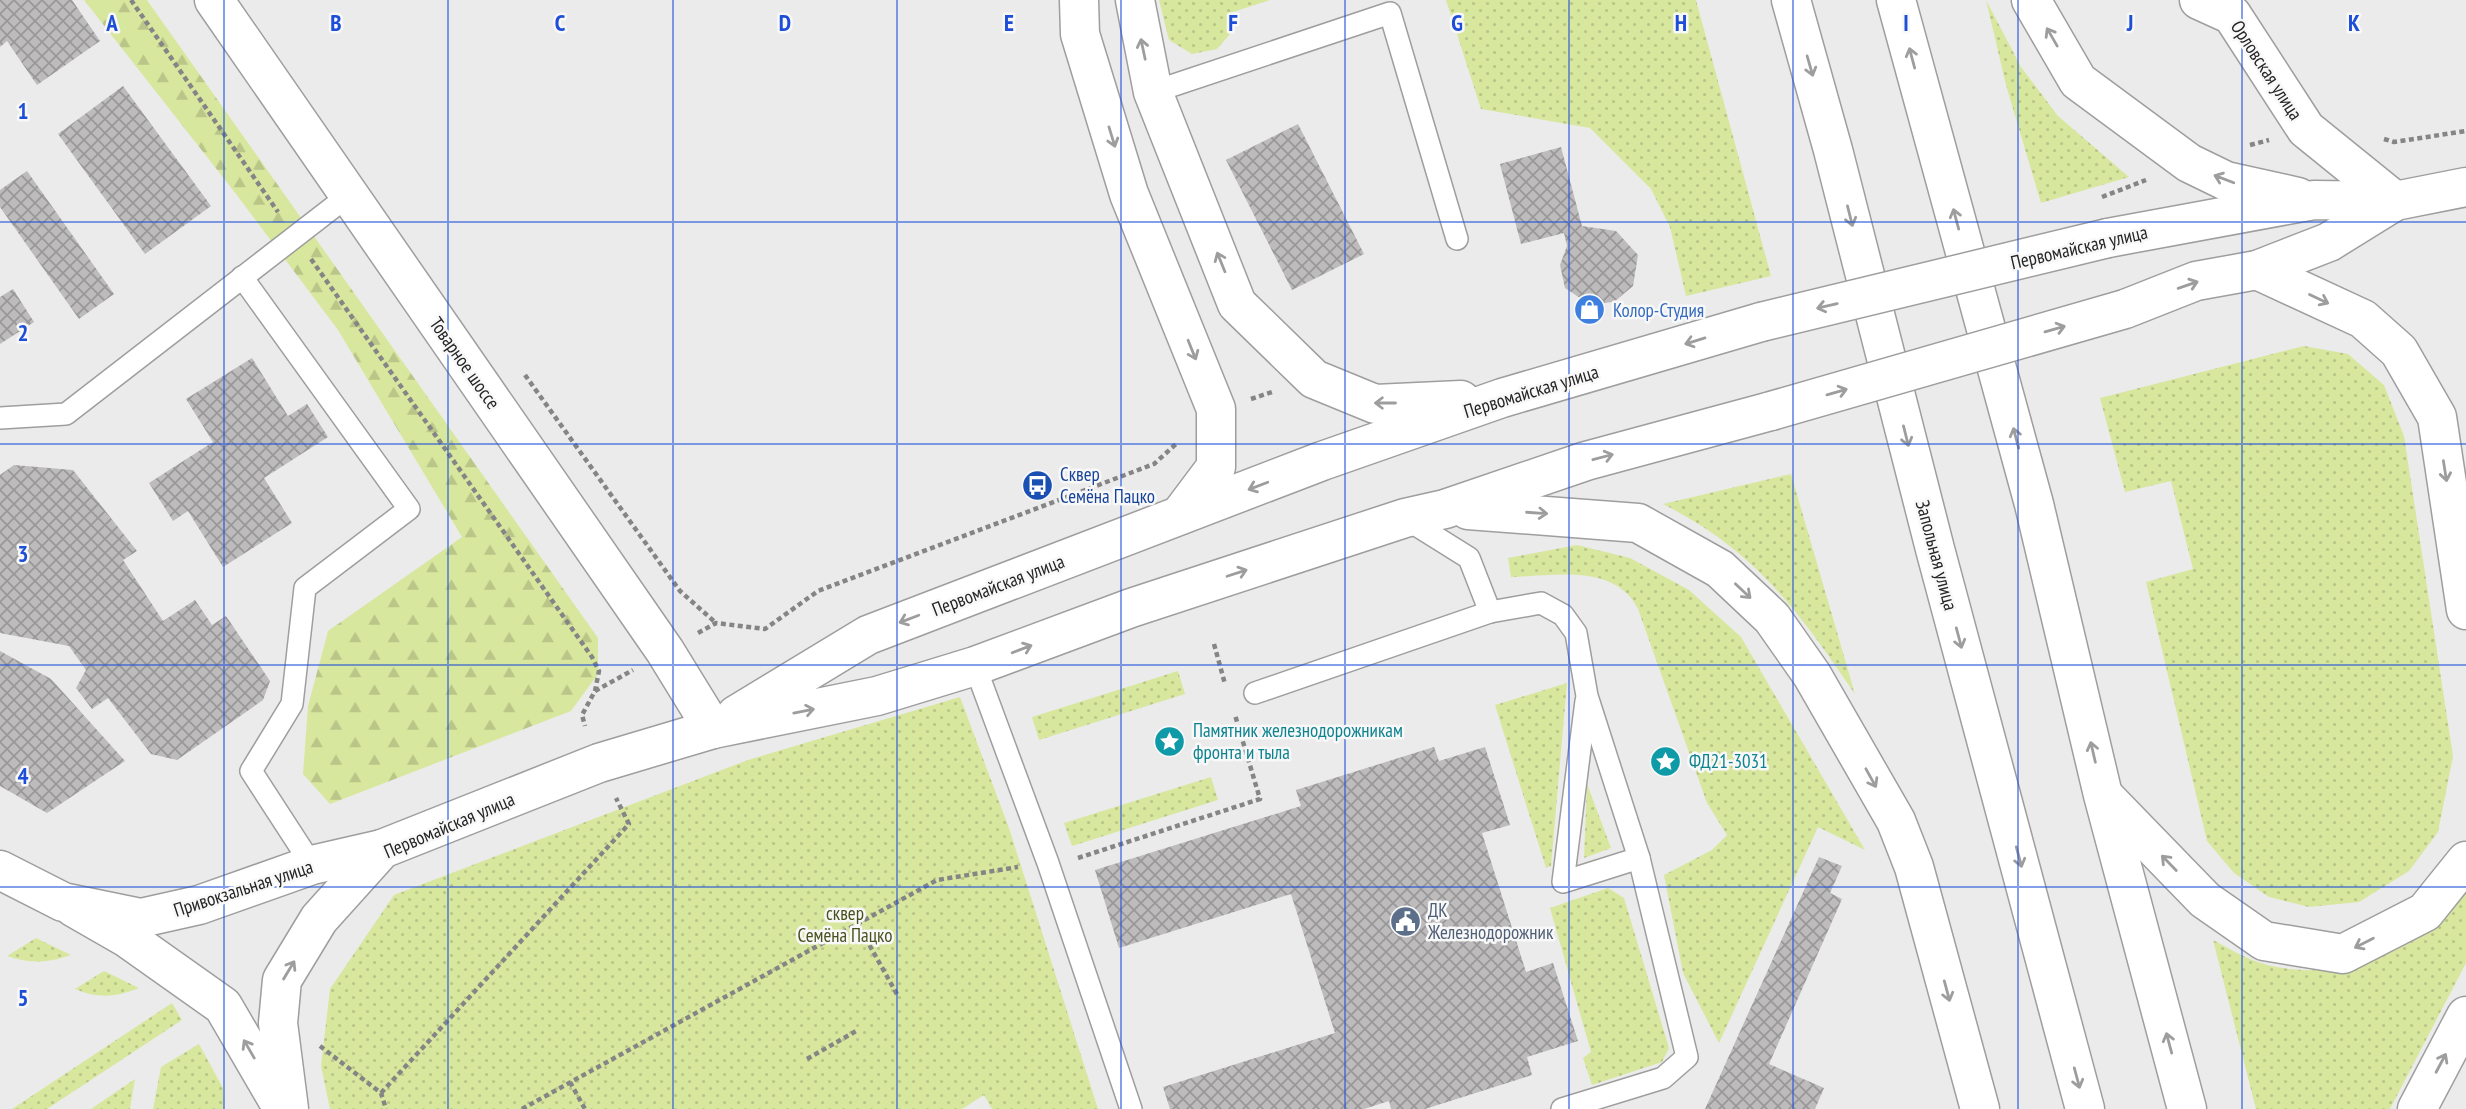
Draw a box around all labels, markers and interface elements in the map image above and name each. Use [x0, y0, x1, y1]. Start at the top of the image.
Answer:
text: A [105, 8, 118, 37]
text: B [330, 8, 342, 37]
text: C [555, 8, 566, 37]
text: D [779, 8, 791, 37]
text: E [1004, 8, 1014, 37]
text: F [1228, 8, 1238, 37]
text: G [1451, 8, 1463, 37]
text: H [1675, 8, 1687, 37]
text: I [1903, 8, 1909, 37]
text: J [2126, 8, 2133, 37]
text: K [2348, 8, 2360, 37]
street label: Орловская улица [2226, 16, 2308, 124]
one-way arrow [2045, 27, 2059, 47]
one-way arrow [1136, 38, 1150, 61]
one-way arrow [1904, 47, 1917, 69]
one-way arrow [1804, 54, 1817, 76]
text: 1 [18, 96, 29, 125]
one-way arrow [1106, 126, 1119, 148]
one-way arrow [2214, 172, 2235, 184]
one-way arrow [1844, 204, 1857, 227]
one-way arrow [1949, 208, 1962, 231]
street label: Первомайская улица [2008, 220, 2150, 274]
one-way arrow [1213, 252, 1226, 274]
one-way arrow [2177, 278, 2199, 290]
shop icon: Колор-Студия [1573, 293, 1607, 327]
one-way arrow [2308, 293, 2329, 306]
place label: Колор-Студия [1613, 298, 1704, 322]
one-way arrow [1816, 300, 1839, 313]
street label: Товарное шоссе [425, 312, 506, 414]
text: 2 [18, 318, 29, 347]
one-way arrow [2044, 321, 2066, 334]
one-way arrow [1685, 335, 1707, 348]
one-way arrow [1186, 338, 1199, 360]
street label: Первомайская улица [1461, 359, 1601, 423]
one-way arrow [1825, 384, 1847, 397]
one-way arrow [1374, 396, 1397, 410]
one-way arrow [1900, 424, 1913, 447]
one-way arrow [2009, 428, 2022, 450]
one-way arrow [1591, 450, 1613, 463]
one-way arrow [2439, 459, 2452, 482]
place label: Сквер Семёна Пацко [1060, 462, 1155, 508]
bus stop icon: Сквер Семёна Пацко [1020, 468, 1054, 502]
one-way arrow [1248, 480, 1270, 493]
street label: Запольная улица [1911, 497, 1963, 613]
one-way arrow [1525, 507, 1548, 520]
text: 3 [18, 539, 29, 568]
street label: Первомайская улица [928, 549, 1068, 621]
one-way arrow [1225, 566, 1247, 578]
one-way arrow [1734, 583, 1751, 600]
one-way arrow [898, 614, 920, 627]
one-way arrow [1954, 627, 1967, 649]
one-way arrow [1011, 641, 1033, 654]
one-way arrow [792, 703, 815, 717]
place label: Памятник железнодорожникам фронта и тыла [1193, 718, 1403, 764]
place icon: Памятник железнодорожникам фронта и тыла [1153, 724, 1187, 758]
one-way arrow [2086, 741, 2099, 764]
place icon: ФД21-3031 [1649, 744, 1683, 778]
place label: ФД21-3031 [1689, 749, 1768, 773]
text: 4 [18, 761, 29, 790]
one-way arrow [1865, 767, 1878, 788]
street label: Первомайская улица [380, 787, 518, 863]
one-way arrow [2014, 846, 2027, 868]
street label: Привокзальная улица [170, 854, 316, 922]
one-way arrow [2160, 855, 2177, 872]
place label: ДК Железнодорожник [1427, 898, 1554, 944]
park label: сквер Семёна Пацко [797, 901, 893, 947]
public building icon: ДК Железнодорожник [1388, 904, 1422, 938]
one-way arrow [2354, 936, 2375, 950]
one-way arrow [282, 961, 296, 981]
one-way arrow [1942, 980, 1955, 1002]
text: 5 [18, 983, 29, 1012]
one-way arrow [2162, 1032, 2175, 1054]
one-way arrow [242, 1040, 256, 1060]
one-way arrow [2435, 1053, 2449, 1073]
one-way arrow [2071, 1066, 2084, 1088]

